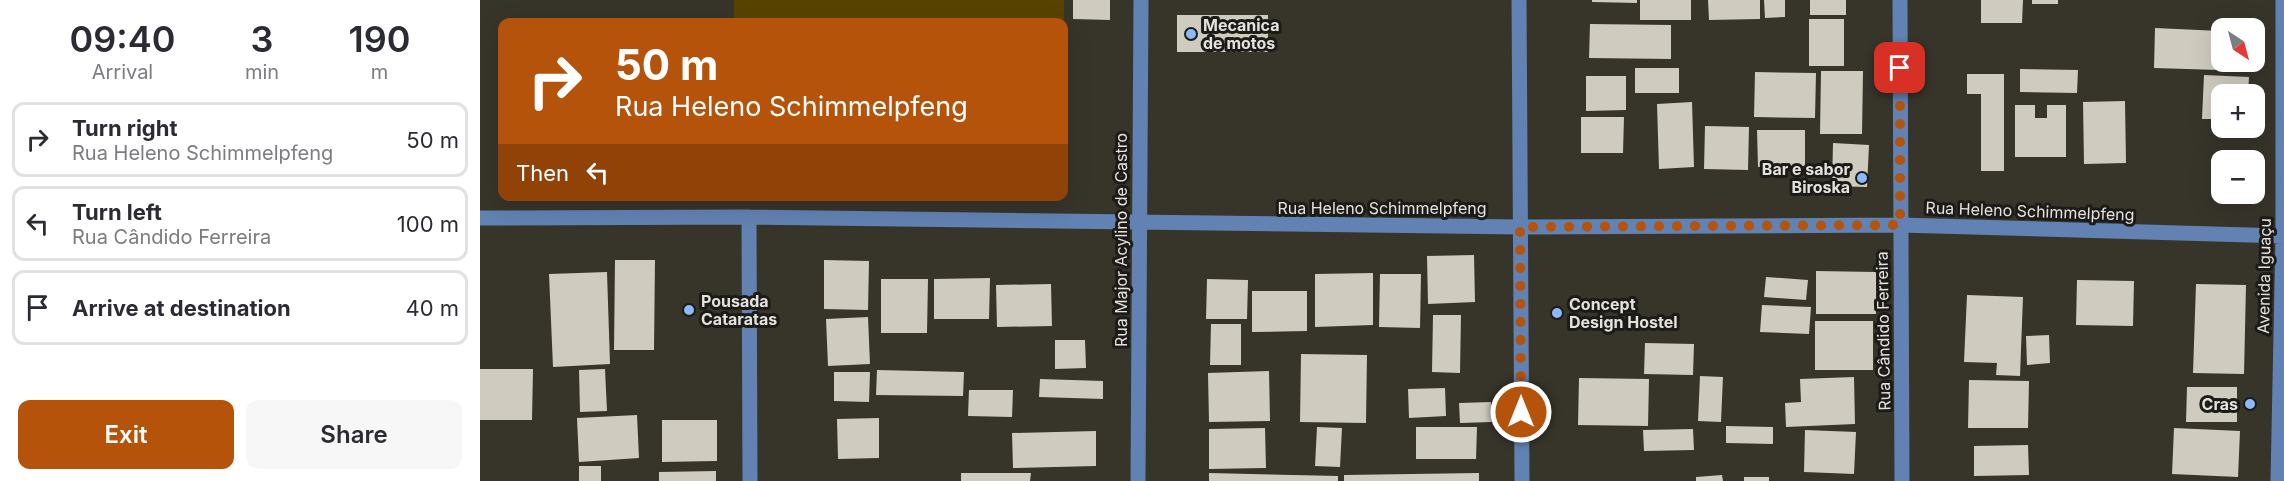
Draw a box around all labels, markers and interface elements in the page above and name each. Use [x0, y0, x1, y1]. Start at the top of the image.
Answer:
place label: Mecanica de motos [1203, 15, 1279, 53]
text: 09:40 [69, 17, 175, 61]
text: 3 [251, 17, 273, 61]
text: 190 [349, 17, 411, 61]
north arrow [2211, 18, 2265, 72]
map controls [2211, 18, 2265, 204]
marker: Mecanica de motos [1184, 27, 1198, 41]
text: 50 m [615, 39, 718, 90]
icon: right [516, 42, 594, 120]
pin [1874, 42, 1925, 93]
icon: arrive [1883, 51, 1916, 84]
text: Arrival [92, 60, 153, 84]
text: min [245, 60, 279, 84]
text: m [371, 60, 388, 84]
button: + [2211, 84, 2265, 138]
text: Rua Heleno Schimmelpfeng [615, 90, 968, 123]
text: Turn right [72, 115, 178, 141]
icon: right [21, 123, 54, 156]
text: 50 m [406, 127, 459, 153]
street label: Rua Major Acylino de Castro [1111, 133, 1131, 347]
text: Rua Heleno Schimmelpfeng [72, 141, 333, 165]
button: − [2211, 150, 2265, 204]
icon: left [581, 156, 614, 189]
place label: Bar e sabor Biroska [1762, 159, 1850, 197]
text: Then [516, 160, 569, 186]
marker: Bar e sabor Biroska [1855, 171, 1869, 185]
street label: Rua Heleno Schimmelpfeng [1925, 197, 2135, 225]
street label: Rua Heleno Schimmelpfeng [1277, 198, 1487, 218]
text: Turn left [72, 199, 162, 225]
icon: left [21, 207, 54, 240]
text: 100 m [397, 211, 459, 237]
street label: Avenida Iguaçu [2253, 218, 2275, 334]
text: Rua Cândido Ferreira [72, 225, 271, 249]
street label: Rua Cândido Ferreira [1872, 251, 1894, 411]
icon: arrive [21, 291, 54, 324]
place label: Pousada Cataratas [701, 291, 777, 329]
place label: Concept Design Hostel [1569, 294, 1678, 332]
text: Arrive at destination [72, 295, 291, 321]
text: 40 m [405, 295, 459, 321]
marker: Pousada Cataratas [682, 303, 696, 317]
marker: Concept Design Hostel [1550, 306, 1564, 320]
position arrow [1489, 380, 1553, 444]
place label: Cras [2202, 394, 2238, 414]
marker: Cras [2243, 397, 2257, 411]
button: Exit [18, 400, 234, 469]
button: Share [246, 400, 462, 469]

